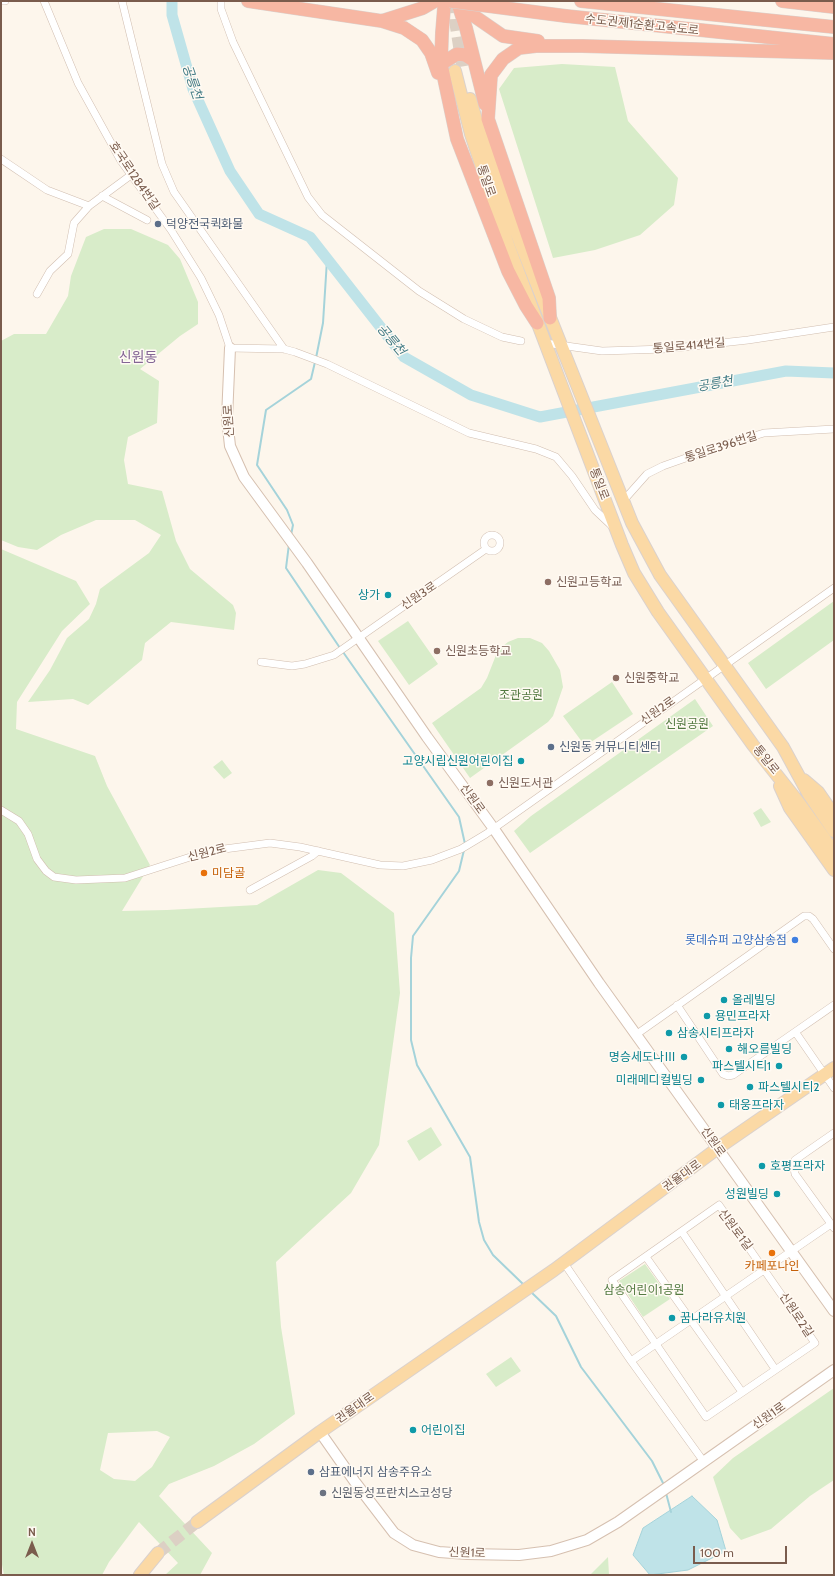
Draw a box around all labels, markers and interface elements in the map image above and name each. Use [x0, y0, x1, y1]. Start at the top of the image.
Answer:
street label: 수도권제1순환고속도로 [584, 12, 700, 38]
water label: 공릉천 [179, 62, 205, 102]
street label: 호국로1284번길 [106, 139, 162, 213]
street label: 통일로 [474, 163, 498, 199]
place label: 덕양전국퀵화물 [166, 217, 243, 231]
marker: 덕양전국퀵화물 [153, 219, 163, 229]
water label: 공릉천 [373, 321, 409, 359]
street label: 통일로414번길 [652, 336, 726, 356]
district label: 신원동 [119, 350, 157, 366]
water label: 공릉천 [696, 373, 734, 395]
street label: 신원로 [221, 404, 237, 438]
street label: 통일로396번길 [683, 429, 759, 465]
street label: 통일로 [586, 466, 612, 502]
place label: 신원고등학교 [556, 575, 622, 589]
marker: 신원고등학교 [543, 577, 553, 587]
street label: 신원3로 [399, 579, 439, 613]
place label: 상가 [358, 588, 380, 602]
marker: 상가 [383, 590, 393, 600]
place label: 신원초등학교 [445, 644, 511, 658]
marker: 신원초등학교 [432, 646, 442, 656]
place label: 신원중학교 [624, 671, 679, 685]
marker: 신원중학교 [611, 673, 621, 683]
park label: 조관공원 [499, 688, 543, 702]
street label: 신원2로 [638, 694, 678, 728]
park label: 신원공원 [665, 717, 709, 731]
place label: 신원동 커뮤니티센터 [559, 740, 661, 754]
marker: 신원동 커뮤니티센터 [546, 742, 556, 752]
street label: 통일로 [750, 743, 782, 777]
place label: 고양시립신원어린이집 [403, 754, 513, 768]
marker: 고양시립신원어린이집 [516, 756, 526, 766]
place label: 신원도서관 [498, 776, 553, 790]
marker: 신원도서관 [485, 778, 495, 788]
street label: 신원로 [456, 781, 488, 817]
street label: 신원2로 [186, 841, 228, 865]
place label: 미담골 [212, 866, 245, 880]
marker: 미담골 [199, 868, 209, 878]
place label: 롯데슈퍼 고양삼송점 [685, 933, 787, 947]
marker: 롯데슈퍼 고양삼송점 [790, 935, 800, 945]
place label: 올레빌딩 [732, 993, 776, 1007]
marker: 올레빌딩 [719, 995, 729, 1005]
place label: 용민프라자 [715, 1009, 770, 1023]
marker: 용민프라자 [702, 1011, 712, 1021]
place label: 삼송시티프라자 [677, 1026, 754, 1040]
marker: 삼송시티프라자 [664, 1028, 674, 1038]
place label: 해오름빌딩 [737, 1042, 792, 1056]
marker: 해오름빌딩 [724, 1044, 734, 1054]
place label: 명승세도나Ⅲ [609, 1050, 676, 1064]
marker: 명승세도나Ⅲ [679, 1052, 689, 1062]
place label: 파스텔시티1 [712, 1059, 771, 1073]
marker: 파스텔시티1 [774, 1061, 784, 1071]
place label: 미래메디컬빌딩 [616, 1073, 693, 1087]
marker: 미래메디컬빌딩 [696, 1075, 706, 1085]
place label: 파스텔시티2 [758, 1080, 819, 1094]
marker: 파스텔시티2 [745, 1082, 755, 1092]
place label: 태웅프라자 [729, 1098, 784, 1112]
marker: 태웅프라자 [716, 1100, 726, 1110]
street label: 신원로 [698, 1124, 728, 1160]
street label: 권율대로 [660, 1157, 704, 1195]
place label: 호평프라자 [770, 1159, 825, 1173]
marker: 호평프라자 [757, 1161, 767, 1171]
place label: 성원빌딩 [725, 1187, 769, 1201]
marker: 성원빌딩 [772, 1189, 782, 1199]
street label: 신원로1길 [715, 1206, 755, 1254]
marker: 카페포나인 [767, 1248, 777, 1258]
place label: 카페포나인 [744, 1259, 800, 1273]
park label: 삼송어린이1공원 [603, 1283, 685, 1297]
street label: 신원로2길 [776, 1290, 816, 1340]
place label: 꿈나라유치원 [680, 1311, 746, 1325]
marker: 꿈나라유치원 [667, 1313, 677, 1323]
street label: 권율대로 [333, 1389, 377, 1427]
street label: 신원1로 [750, 1399, 788, 1433]
place label: 어린이집 [421, 1423, 465, 1437]
marker: 어린이집 [408, 1425, 418, 1435]
place label: 삼표에너지 삼송주유소 [319, 1465, 432, 1479]
marker: 삼표에너지 삼송주유소 [306, 1467, 316, 1477]
place label: 신원동성프란치스코성당 [331, 1486, 452, 1500]
marker: 신원동성프란치스코성당 [318, 1488, 328, 1498]
north arrow [12, 1524, 52, 1564]
text: N [28, 1525, 36, 1539]
scale bar [695, 1538, 789, 1564]
street label: 신원1로 [448, 1545, 486, 1561]
text: 100 m [700, 1545, 734, 1560]

